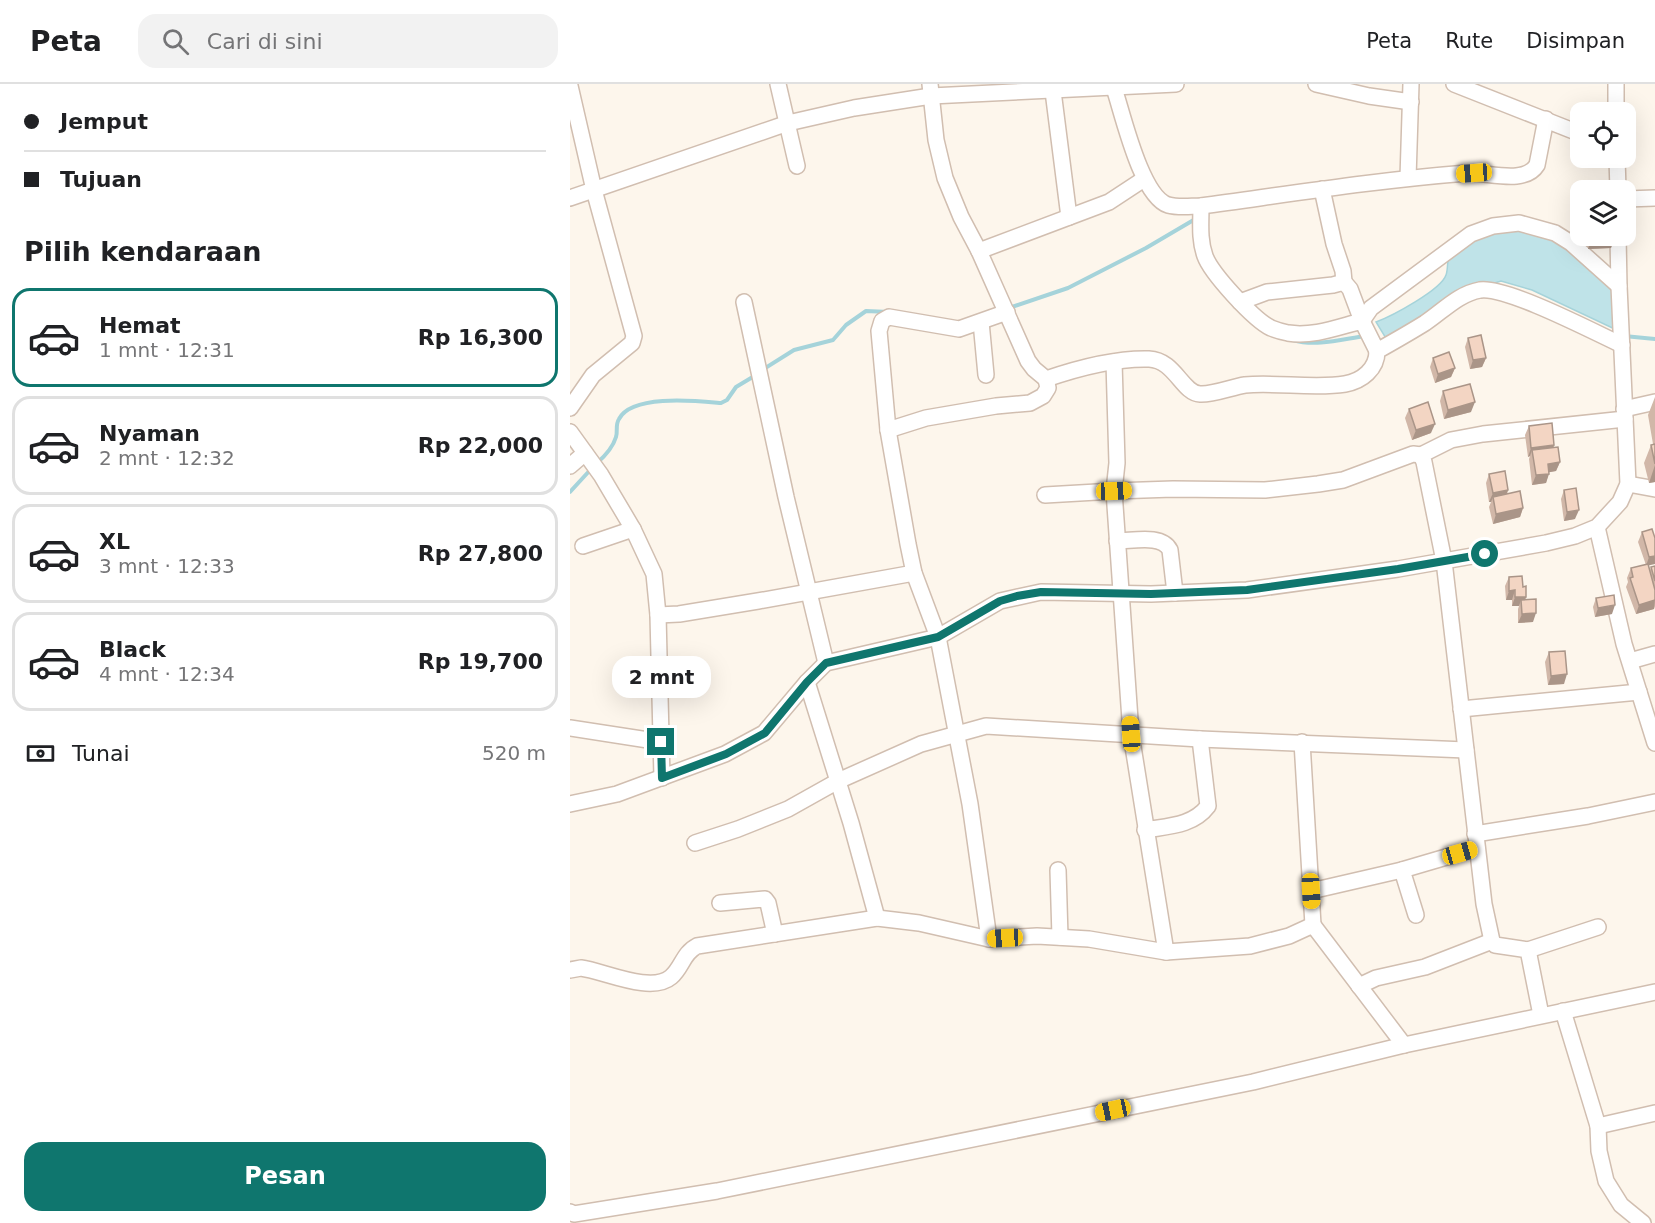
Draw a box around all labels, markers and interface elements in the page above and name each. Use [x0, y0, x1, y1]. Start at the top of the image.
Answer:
search box [138, 14, 558, 68]
text: Peta [30, 25, 102, 58]
icon: search [159, 25, 192, 58]
text: Cari di sini [207, 29, 323, 54]
text: Peta [1366, 29, 1412, 53]
text: Rute [1445, 29, 1493, 53]
text: Disimpan [1526, 29, 1625, 53]
map controls [1570, 102, 1636, 246]
button: locate [1570, 102, 1636, 168]
text: Jemput [60, 109, 148, 134]
car [1455, 163, 1493, 183]
text: Tujuan [60, 167, 142, 192]
button: layers [1570, 180, 1636, 246]
text: Pilih kendaraan [24, 236, 261, 267]
icon: car [27, 311, 81, 365]
text: Hemat [99, 313, 181, 338]
text: Rp 16,300 [418, 325, 543, 350]
text: 1 mnt · 12:31 [99, 338, 235, 362]
icon: car [27, 419, 81, 473]
text: Nyaman [99, 421, 200, 446]
text: Rp 22,000 [418, 433, 543, 458]
text: 2 mnt · 12:32 [99, 446, 235, 470]
car [1096, 481, 1132, 501]
icon: car [27, 527, 81, 581]
text: XL [99, 529, 130, 554]
route start [1471, 540, 1498, 567]
text: Rp 27,800 [418, 541, 543, 566]
text: 3 mnt · 12:33 [99, 554, 235, 578]
icon: car [27, 635, 81, 689]
text: Black [99, 637, 166, 662]
text: Rp 19,700 [418, 649, 543, 674]
callout: 2 mnt [612, 655, 710, 697]
text: 4 mnt · 12:34 [99, 662, 235, 686]
text: 2 mnt [629, 665, 694, 689]
car [1121, 715, 1141, 753]
route end [647, 728, 674, 755]
icon: cash [24, 737, 57, 770]
text: Tunai [72, 741, 130, 766]
text: 520 m [482, 741, 546, 765]
car [1440, 839, 1480, 867]
car [1301, 873, 1321, 909]
car [987, 928, 1023, 948]
car [1094, 1097, 1132, 1123]
button: Pesan [24, 1142, 546, 1211]

